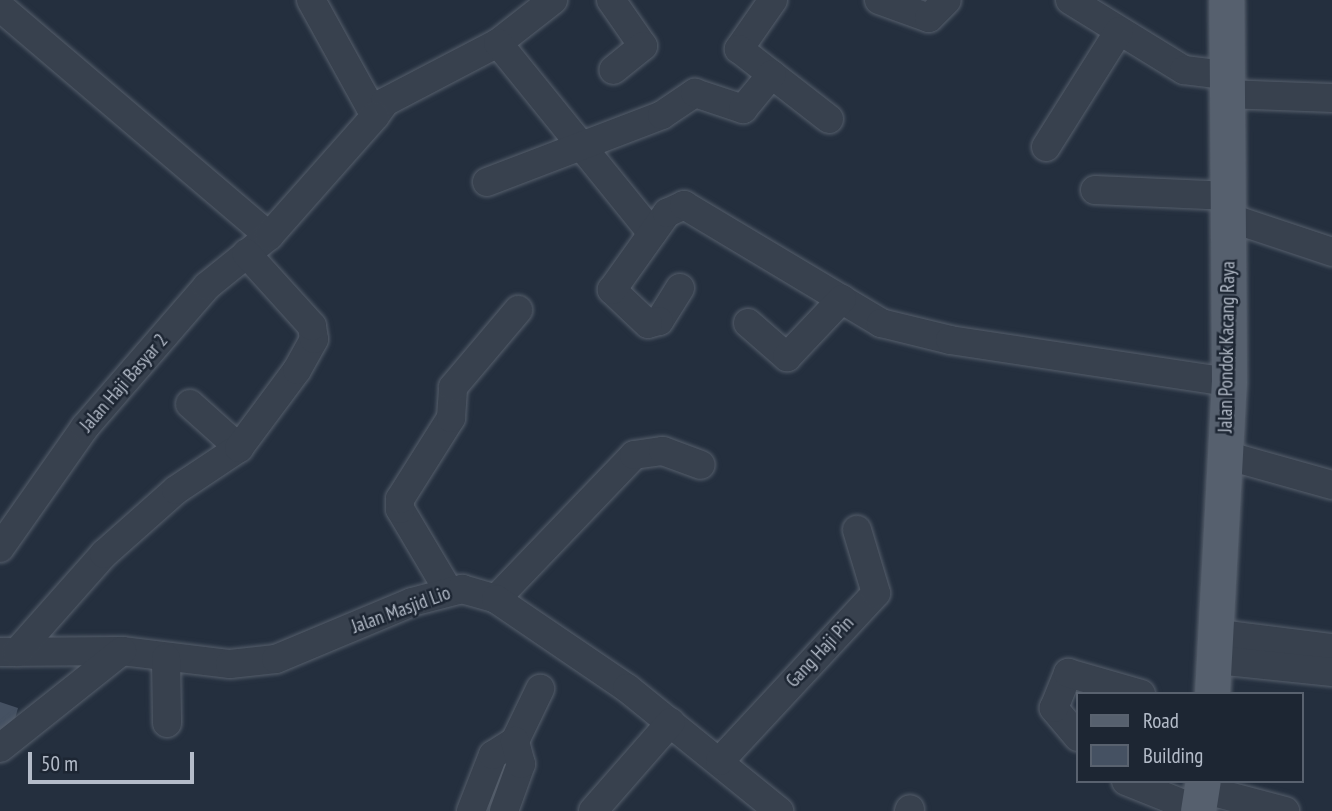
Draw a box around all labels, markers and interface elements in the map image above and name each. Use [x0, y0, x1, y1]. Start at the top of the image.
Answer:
street label: Jalan Pondok Kacang Raya [1214, 261, 1240, 433]
street label: Jalan Haji Basyar 2 [75, 329, 173, 437]
street label: Jalan Masjid Lio [349, 582, 453, 638]
street label: Gang Haji Pin [781, 612, 859, 692]
legend [1076, 692, 1304, 783]
text: Road [1143, 707, 1179, 734]
scale bar [32, 738, 198, 782]
text: Building [1143, 742, 1203, 769]
text: 50 m [41, 750, 78, 777]

